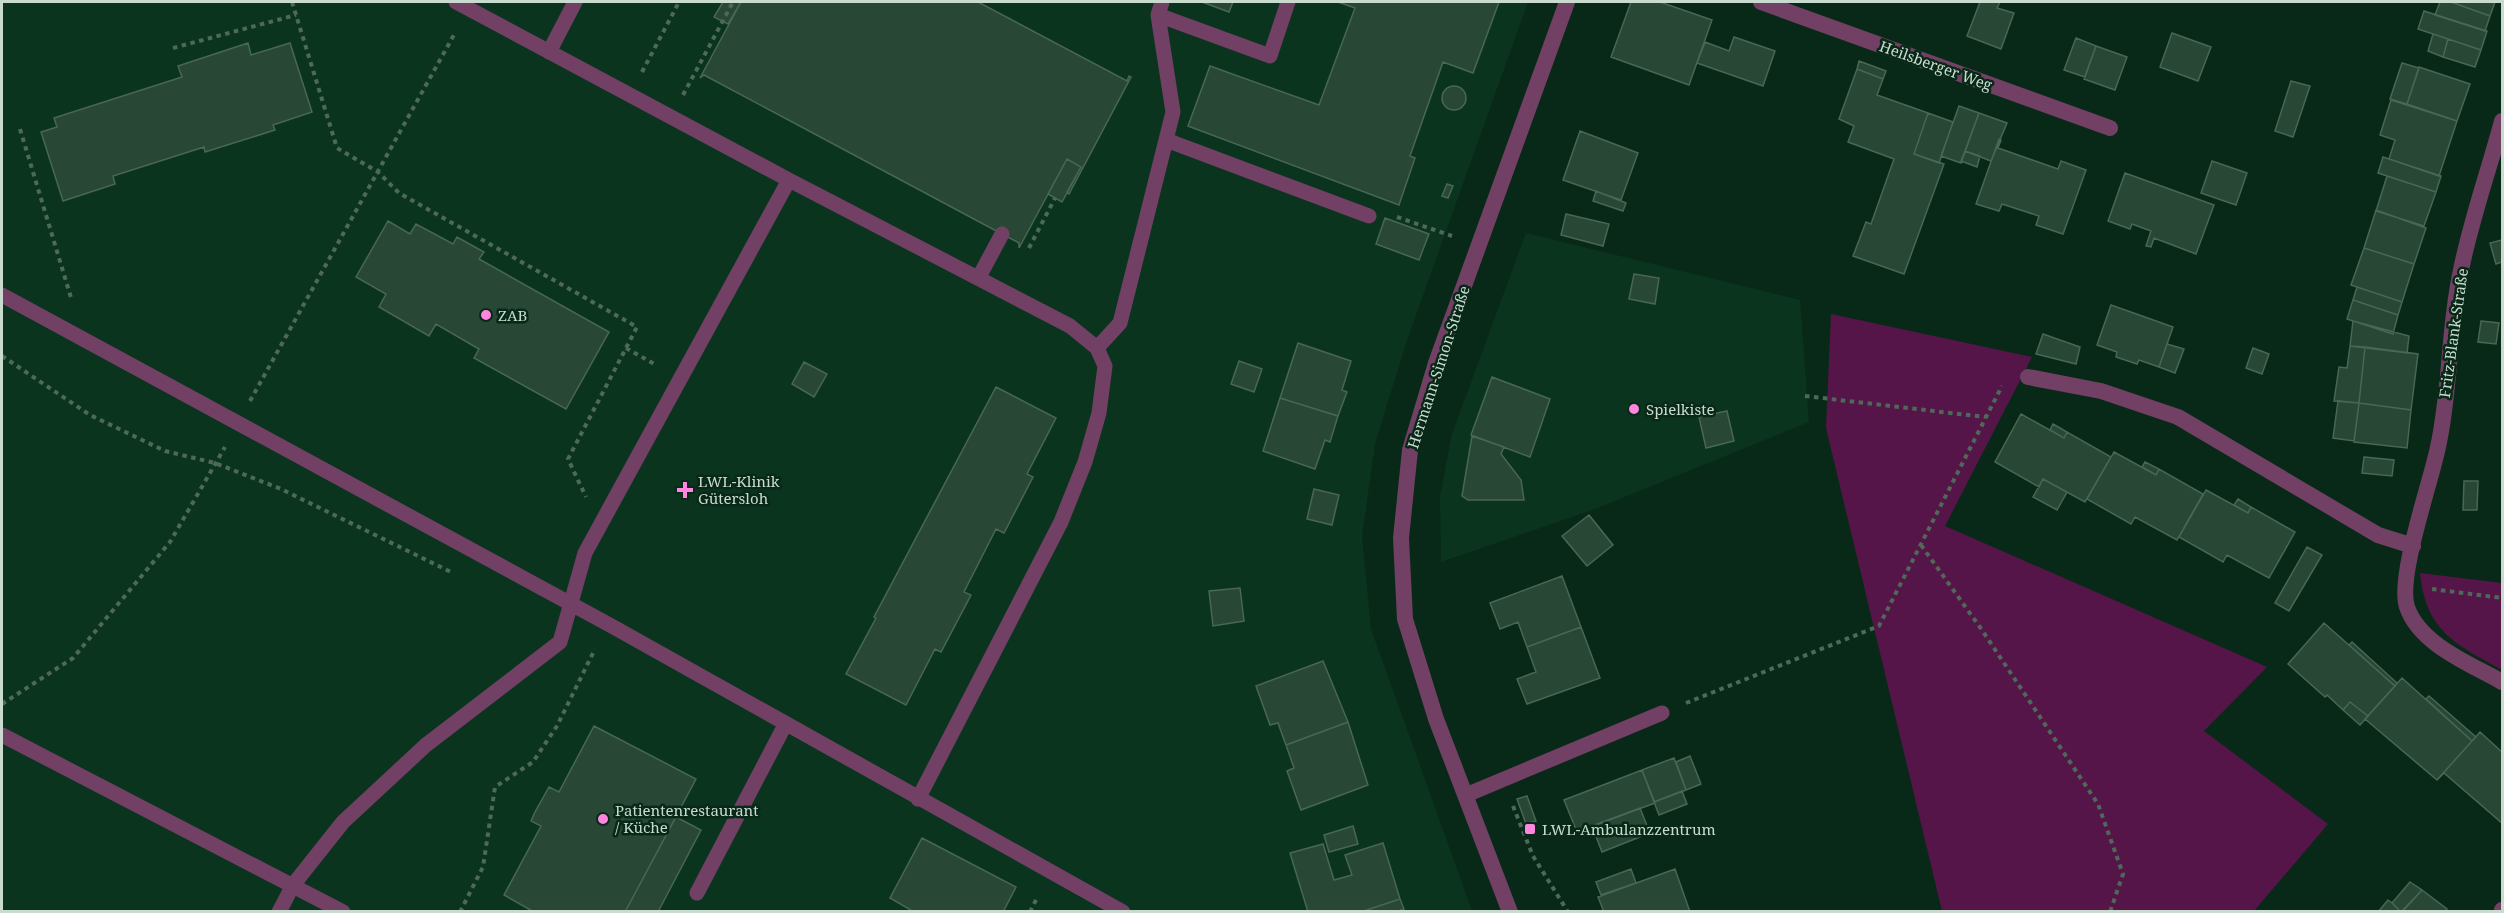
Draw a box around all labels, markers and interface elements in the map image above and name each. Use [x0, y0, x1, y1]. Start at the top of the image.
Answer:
street label: Heilsberger Weg [1877, 35, 1995, 95]
street label: Fritz-Blank-Straße [2434, 267, 2472, 399]
street label: Hermann-Simon-Straße [1402, 283, 1474, 451]
place label: ZAB [498, 305, 527, 325]
marker: ZAB [479, 308, 493, 322]
place label: Spielkiste [1646, 399, 1715, 419]
marker: Spielkiste [1627, 402, 1641, 416]
place label: LWL-Klinik Gütersloh [698, 471, 780, 508]
marker: LWL-Klinik Gütersloh [676, 481, 694, 499]
place label: Patientenrestaurant / Küche [615, 800, 759, 837]
marker: Patientenrestaurant / Küche [596, 812, 610, 826]
place label: LWL-Ambulanzzentrum [1542, 819, 1716, 839]
marker: LWL-Ambulanzzentrum [1523, 822, 1537, 836]

